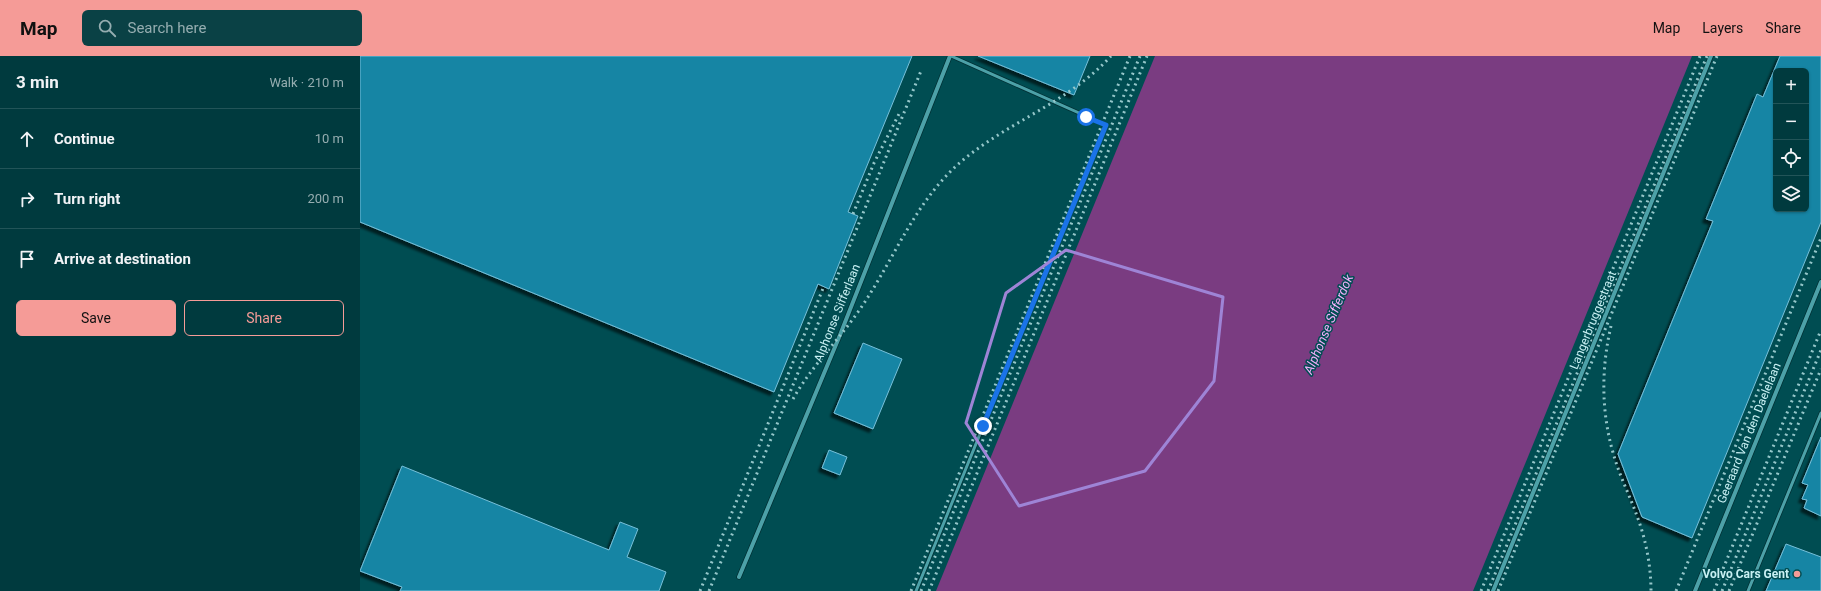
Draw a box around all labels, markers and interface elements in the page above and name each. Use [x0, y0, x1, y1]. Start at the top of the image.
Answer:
search box [82, 10, 362, 46]
text: Map [20, 17, 58, 40]
icon: search [96, 17, 118, 39]
text: Search here [128, 19, 206, 37]
text: Map [1653, 20, 1680, 36]
text: Layers [1702, 20, 1743, 36]
text: Share [1765, 20, 1801, 36]
map controls [1773, 68, 1809, 212]
button: + [1773, 68, 1809, 104]
text: 3 min [16, 72, 59, 92]
text: Walk · 210 m [269, 75, 344, 90]
button: − [1773, 104, 1809, 140]
route start [1077, 108, 1095, 126]
icon: ahead [16, 128, 38, 150]
text: Continue [54, 130, 115, 148]
text: 10 m [315, 131, 344, 146]
button: locate [1773, 140, 1809, 176]
button: layers [1773, 176, 1809, 212]
icon: right [16, 188, 38, 210]
text: Turn right [54, 190, 120, 208]
text: 200 m [307, 191, 344, 206]
icon: arrive [16, 248, 38, 270]
text: Arrive at destination [54, 250, 191, 268]
street label: Alphonse Sifferlaan [811, 262, 863, 364]
street label: Langerbruggestraat [1567, 269, 1619, 371]
water label: Alphonse Sifferdok [1300, 272, 1356, 377]
button: Save [16, 300, 176, 336]
button: Share [184, 300, 344, 336]
street label: Geeraard Van den Daelelaan [1714, 361, 1784, 505]
route end [974, 417, 992, 435]
place label: Volvo Cars Gent [1702, 567, 1789, 581]
marker: Volvo Cars Gent [1792, 569, 1802, 579]

